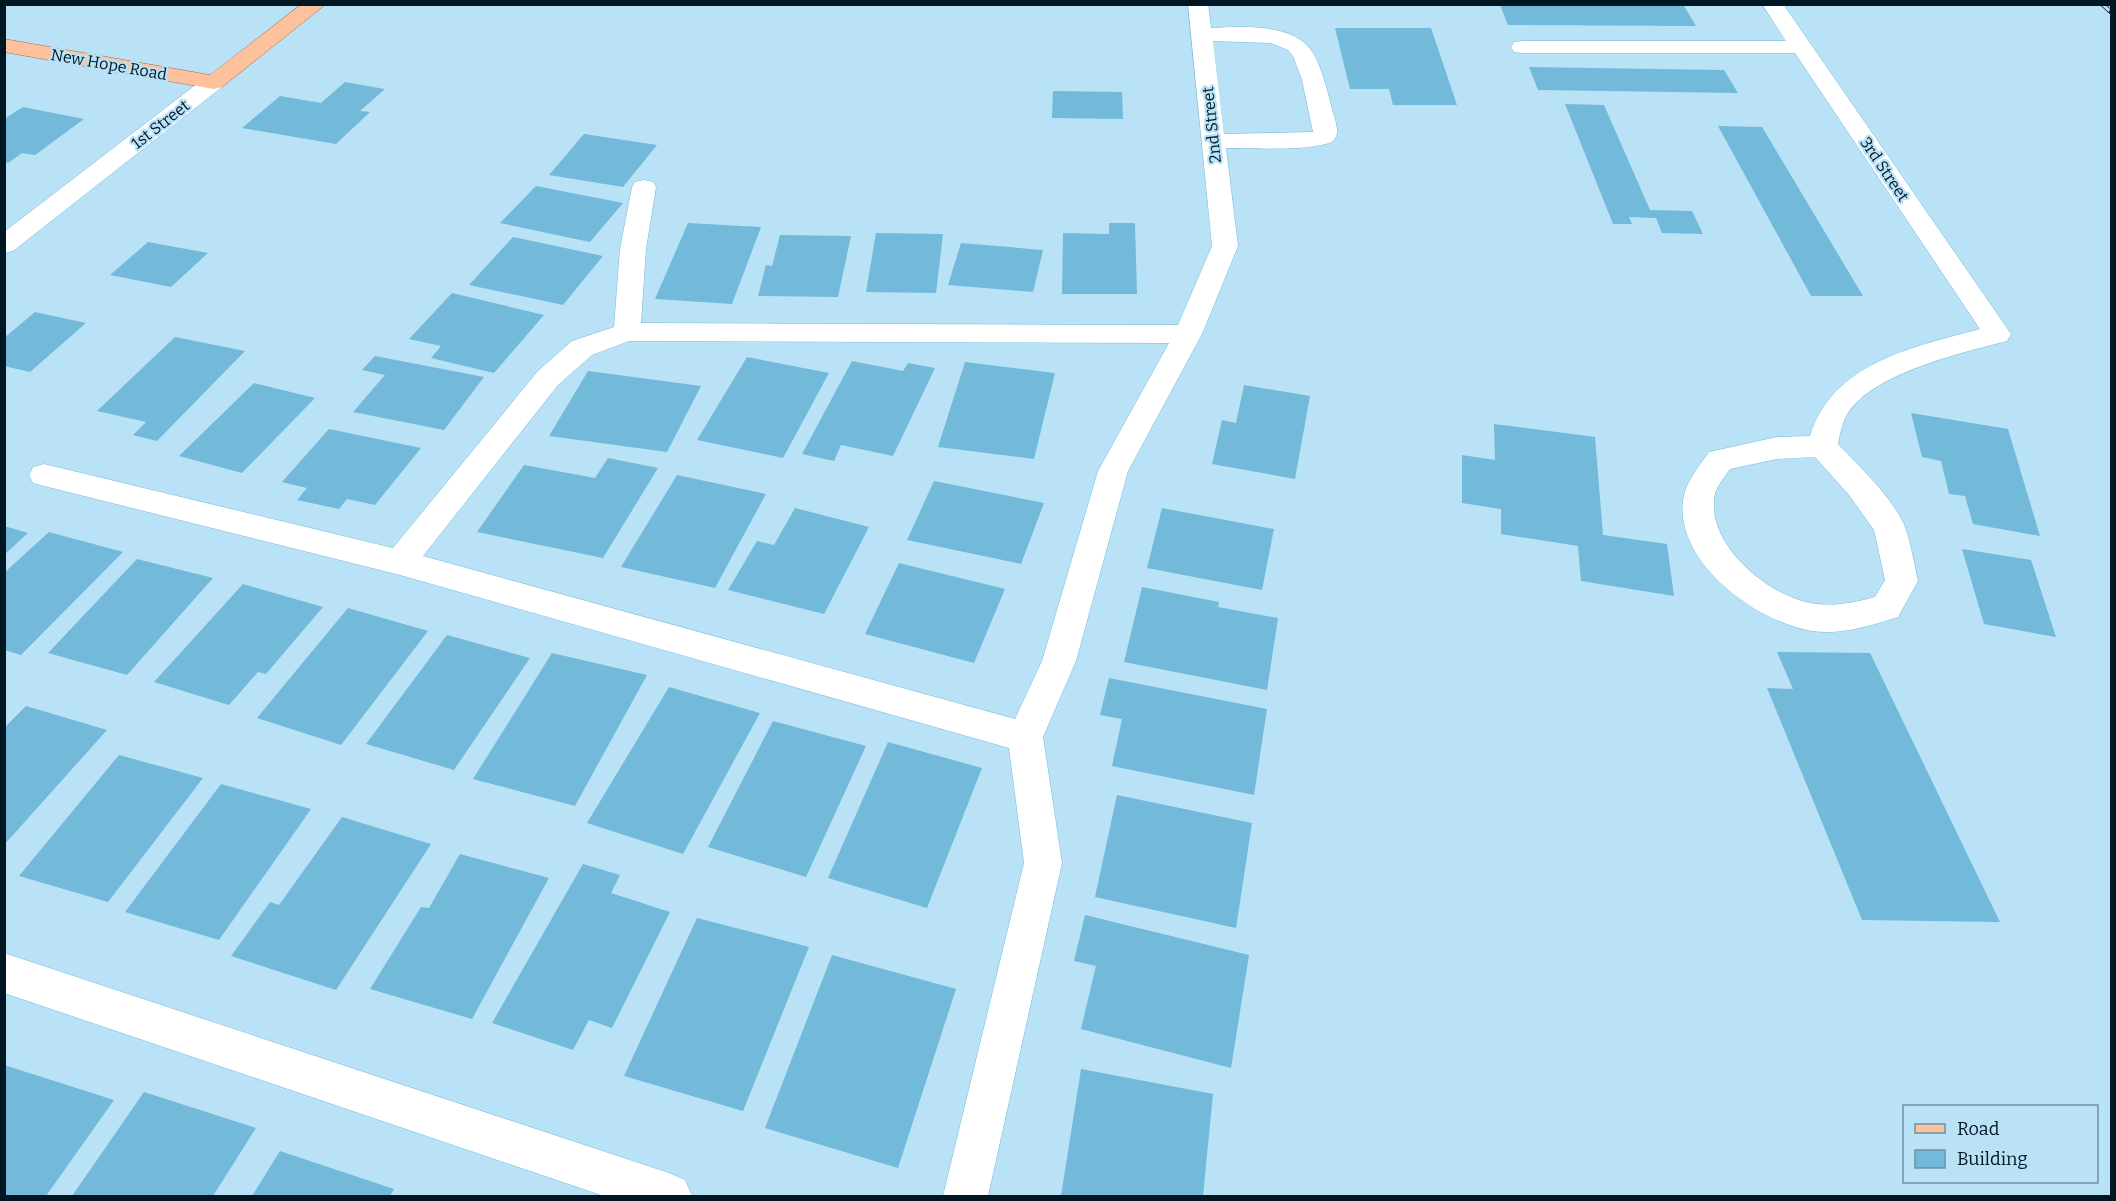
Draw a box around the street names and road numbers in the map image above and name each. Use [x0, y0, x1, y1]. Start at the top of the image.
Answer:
street label: New Hope Road [49, 45, 169, 84]
street label: 2nd Street [1198, 86, 1225, 164]
street label: 1st Street [128, 96, 193, 153]
street label: 3rd Street [1856, 134, 1913, 205]

